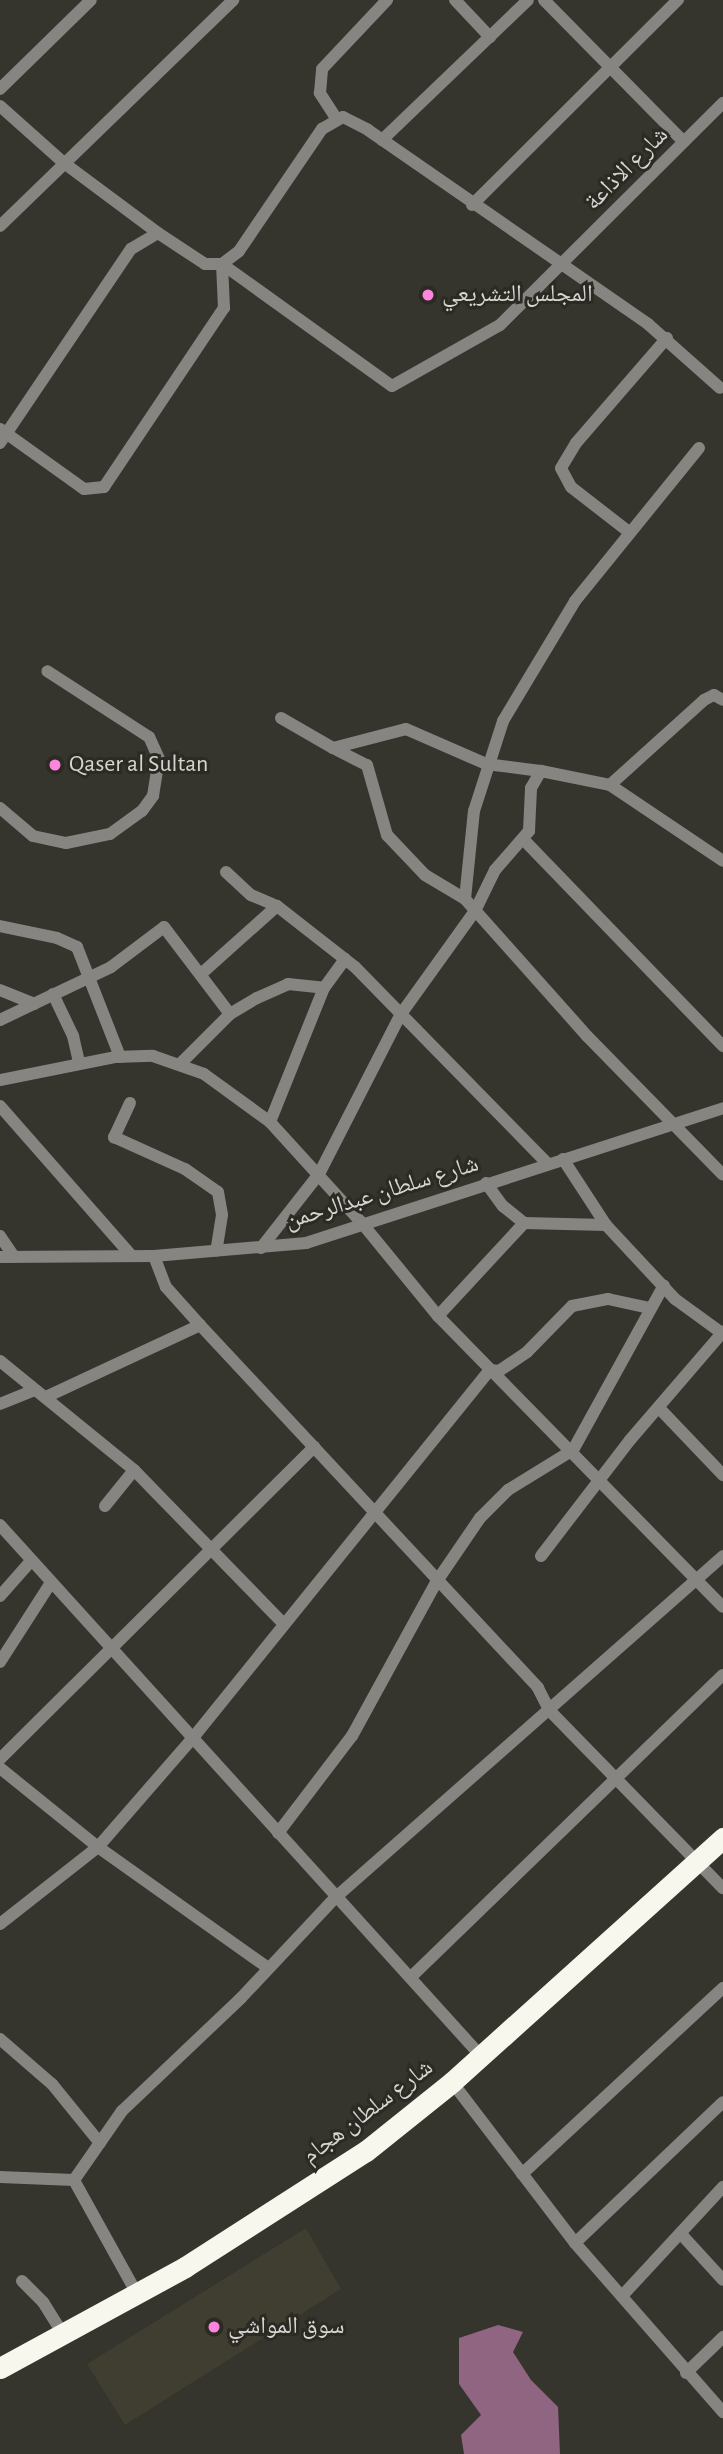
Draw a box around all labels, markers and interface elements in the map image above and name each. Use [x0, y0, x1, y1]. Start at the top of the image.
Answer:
street label: شارع الاذاعة [579, 121, 675, 217]
place label: المجلس التشريعي [442, 281, 593, 309]
marker: المجلس التشريعي [420, 287, 436, 303]
place label: Qaser al Sultan [69, 751, 208, 779]
marker: Qaser al Sultan [47, 757, 63, 773]
street label: شارع سلطان عبدالرحمن [282, 1150, 482, 1236]
street label: شارع سلطان هجام [297, 2053, 439, 2171]
place label: سوق المواشي [228, 2313, 344, 2341]
marker: سوق المواشي [206, 2319, 222, 2335]

